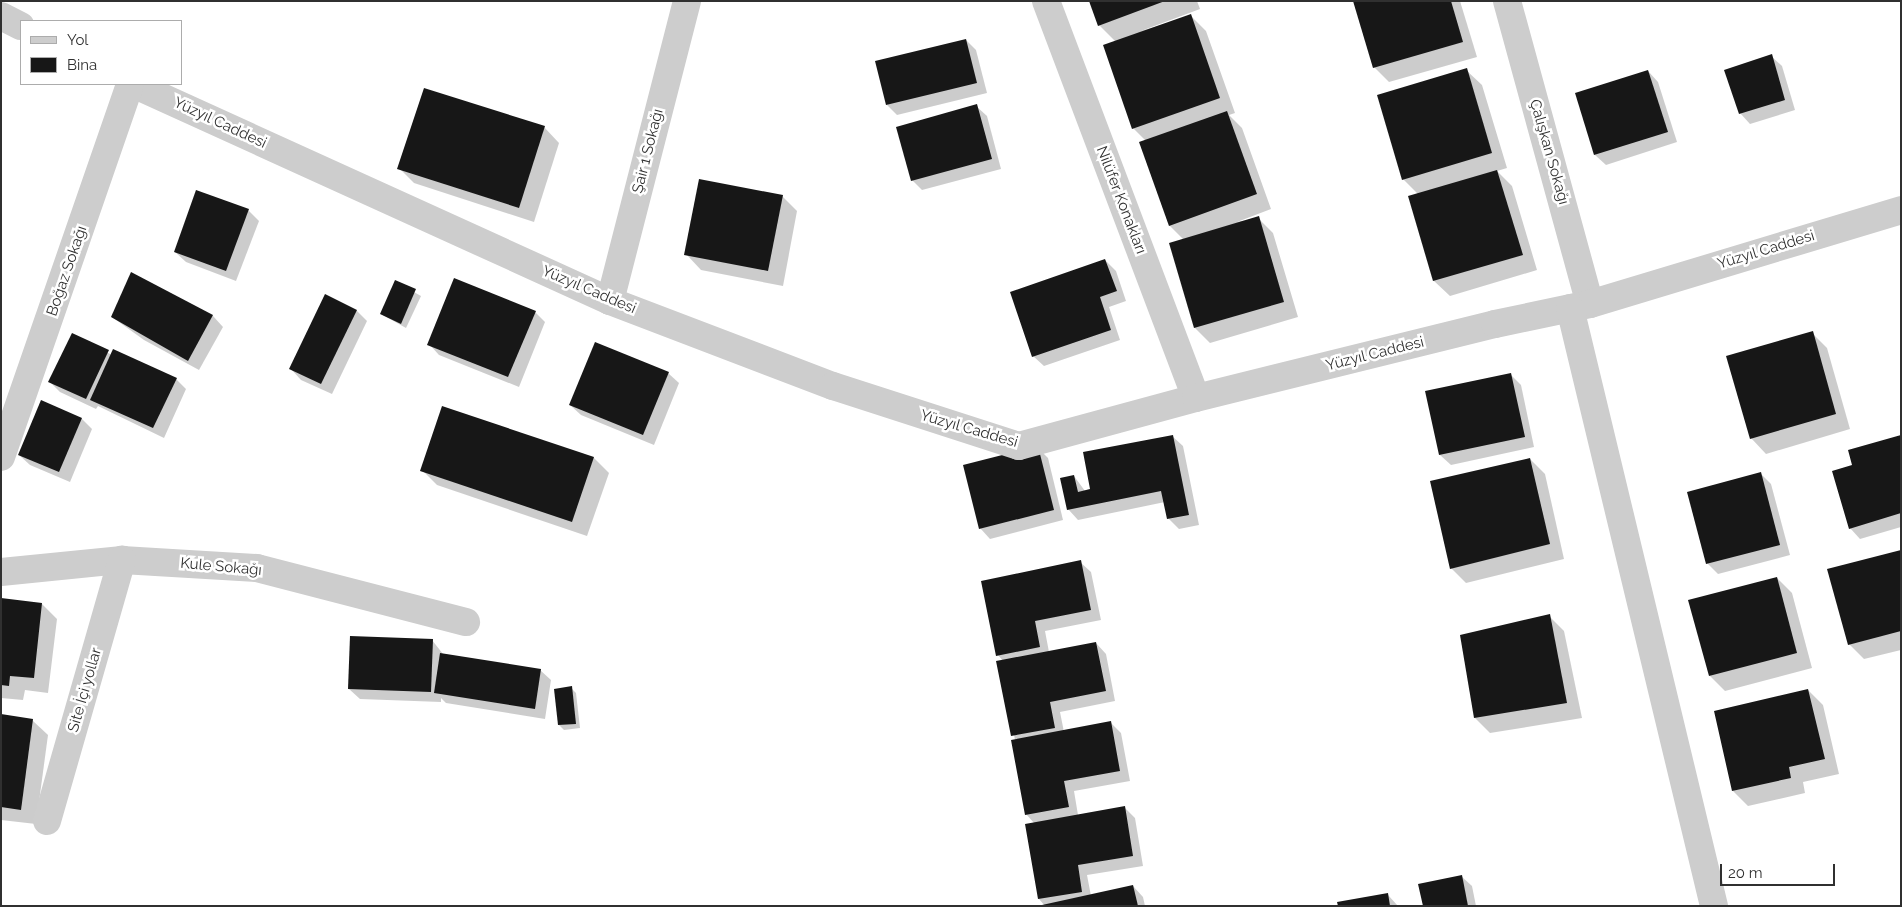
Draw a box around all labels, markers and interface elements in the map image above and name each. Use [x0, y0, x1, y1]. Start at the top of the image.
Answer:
legend [20, 20, 182, 85]
text: Yol [67, 31, 88, 49]
text: Bina [67, 56, 97, 74]
street label: Yüzyıl Caddesi [170, 94, 270, 152]
street label: Çalışkan Sokağı [1525, 97, 1573, 207]
street label: Şair 1 Sokağı [629, 107, 667, 195]
street label: Nilüfer Konakları [1092, 143, 1150, 257]
street label: Boğaz Sokağı [43, 224, 91, 318]
street label: Yüzyıl Caddesi [1715, 227, 1817, 273]
street label: Yüzyıl Caddesi [539, 262, 639, 318]
street label: Yüzyıl Caddesi [1324, 333, 1426, 375]
street label: Yüzyıl Caddesi [918, 406, 1020, 452]
street label: Kule Sokağı [180, 554, 262, 580]
street label: Site İçi yollar [64, 646, 106, 734]
scale bar [1722, 854, 1837, 886]
text: 20 m [1728, 864, 1763, 882]

